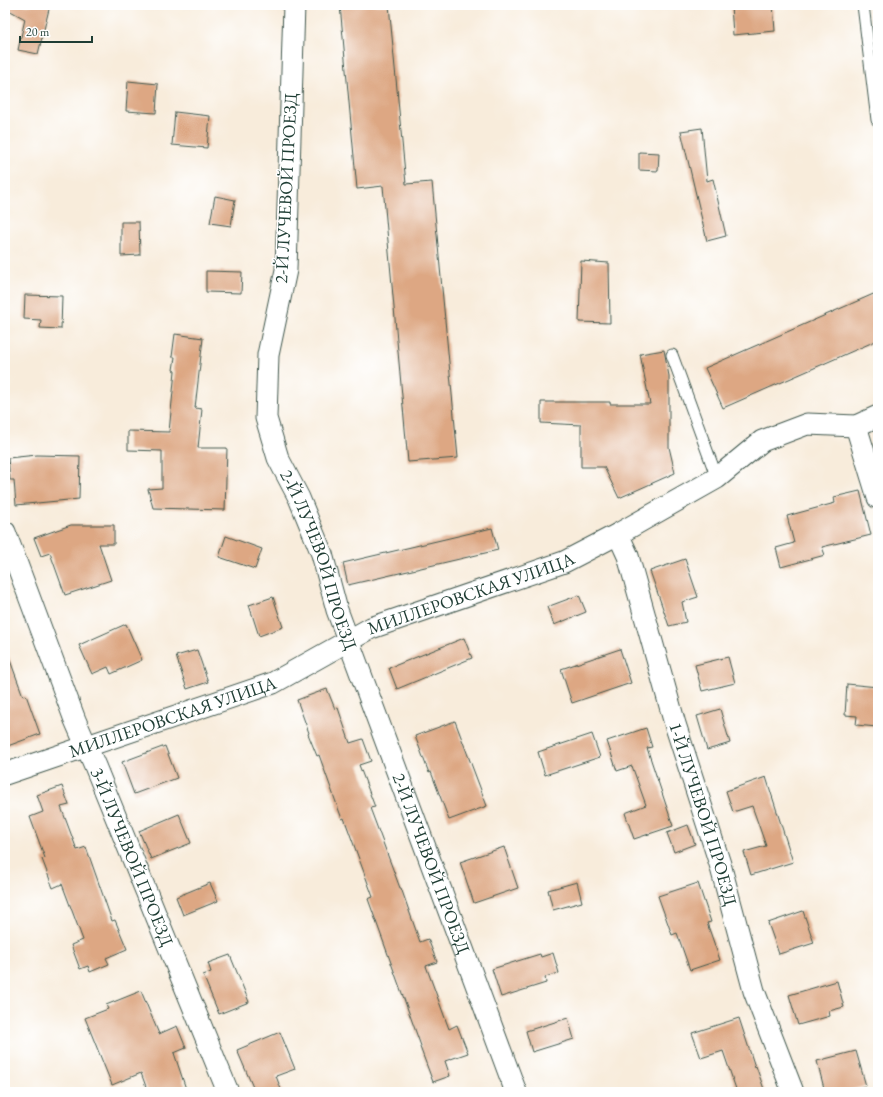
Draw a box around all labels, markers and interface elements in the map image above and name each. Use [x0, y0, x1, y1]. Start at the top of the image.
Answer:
scale bar [20, 18, 92, 44]
text: 20 m [26, 24, 50, 40]
street label: 2-Й ЛУЧЕВОЙ ПРОЕЗД [269, 92, 302, 284]
street label: 2-Й ЛУЧЕВОЙ ПРОЕЗД [275, 465, 363, 653]
street label: МИЛЛЕРОВСКАЯ УЛИЦА [364, 546, 579, 639]
street label: МИЛЛЕРОВСКАЯ УЛИЦА [66, 671, 280, 762]
street label: 1-Й ЛУЧЕВОЙ ПРОЕЗД [664, 719, 743, 908]
street label: 3-Й ЛУЧЕВОЙ ПРОЕЗД [86, 764, 179, 950]
street label: 2-Й ЛУЧЕВОЙ ПРОЕЗД [388, 770, 476, 957]

